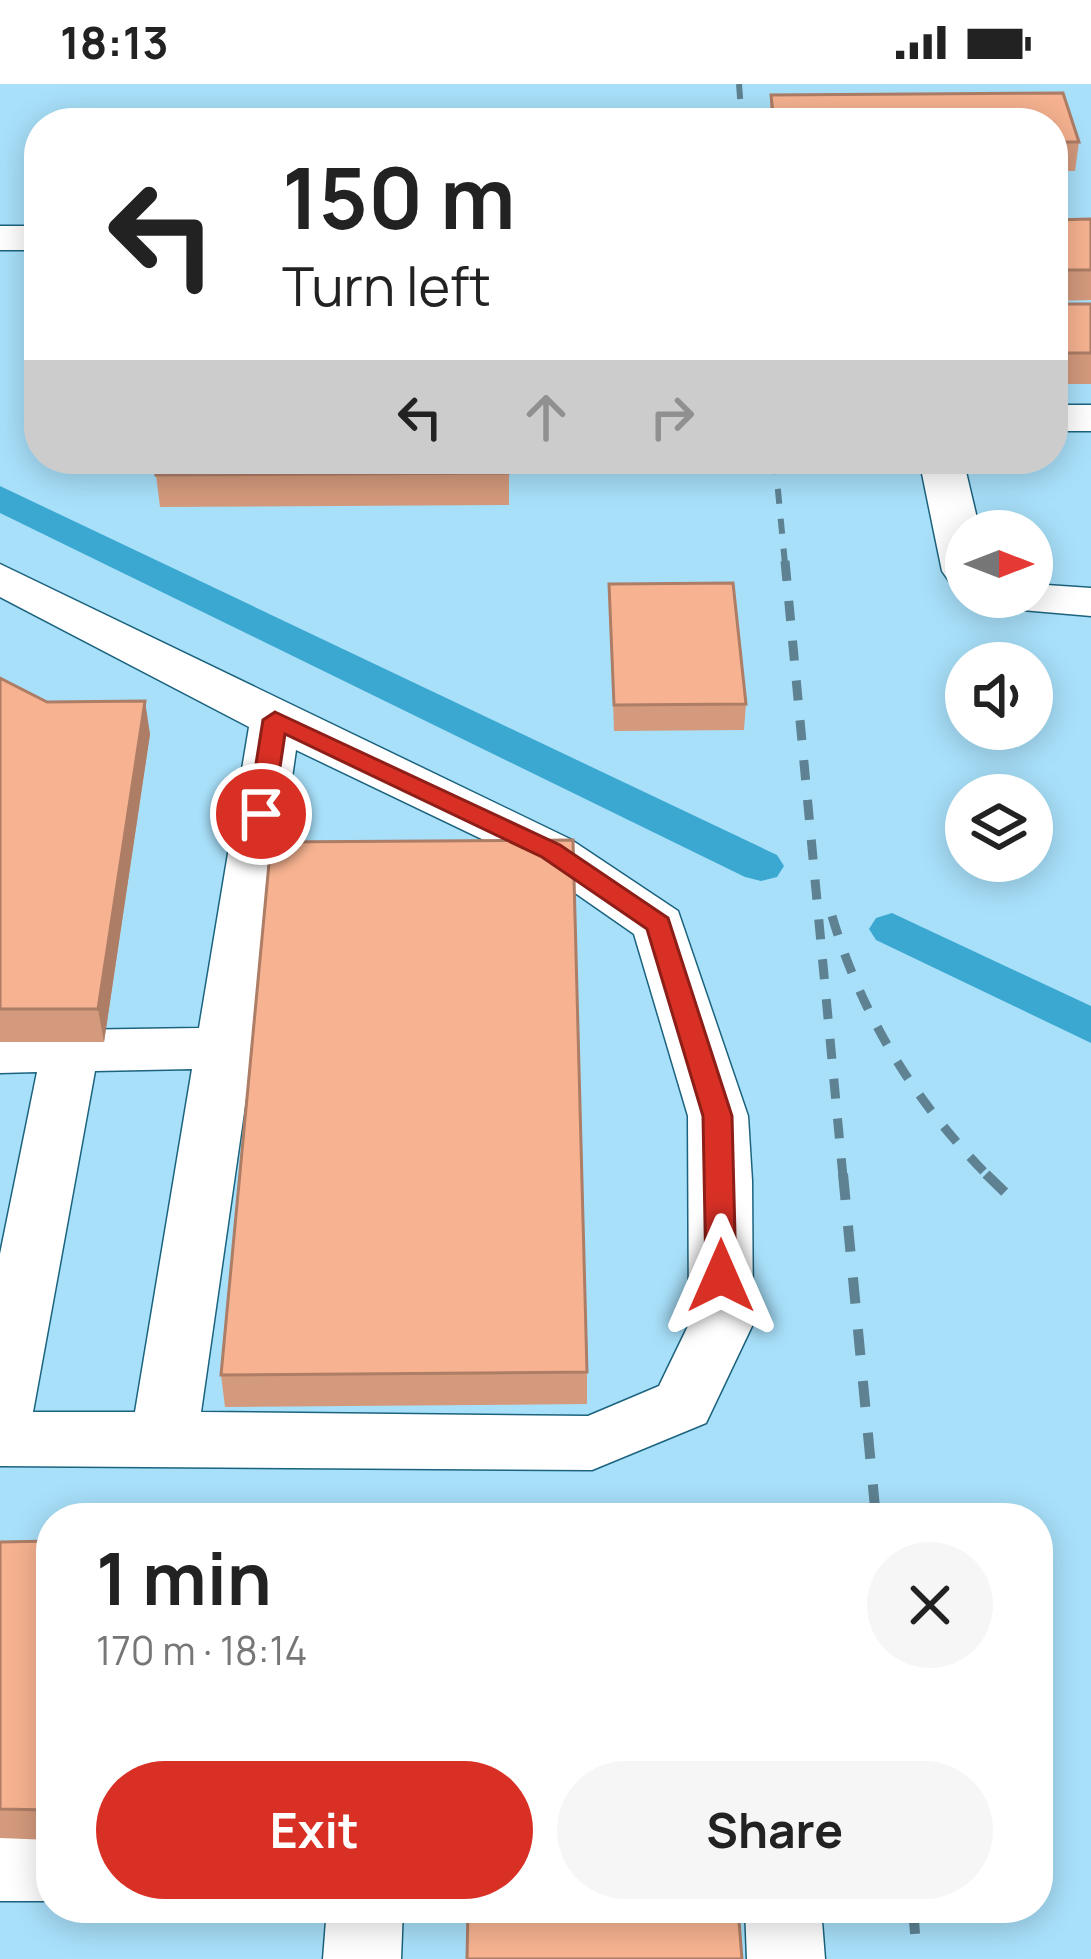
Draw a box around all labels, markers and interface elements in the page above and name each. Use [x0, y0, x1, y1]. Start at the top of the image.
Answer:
text: 18:13 [60, 11, 169, 73]
text: 150 m [282, 139, 516, 254]
icon: left [84, 156, 240, 312]
text: Turn left [282, 248, 491, 322]
icon: left [387, 384, 453, 450]
icon: ahead [513, 384, 579, 450]
icon: right [639, 384, 705, 450]
north arrow [945, 510, 1053, 618]
map controls [945, 510, 1053, 882]
button: sound [945, 642, 1053, 750]
pin [210, 763, 312, 865]
button: layers [945, 774, 1053, 882]
icon: arrive [228, 781, 294, 847]
position arrow [658, 1213, 784, 1339]
text: 1 min [96, 1528, 272, 1627]
button: close [867, 1542, 993, 1668]
text: 170 m · 18:14 [96, 1623, 308, 1677]
button: Exit [96, 1761, 533, 1899]
button: Share [557, 1761, 993, 1899]

